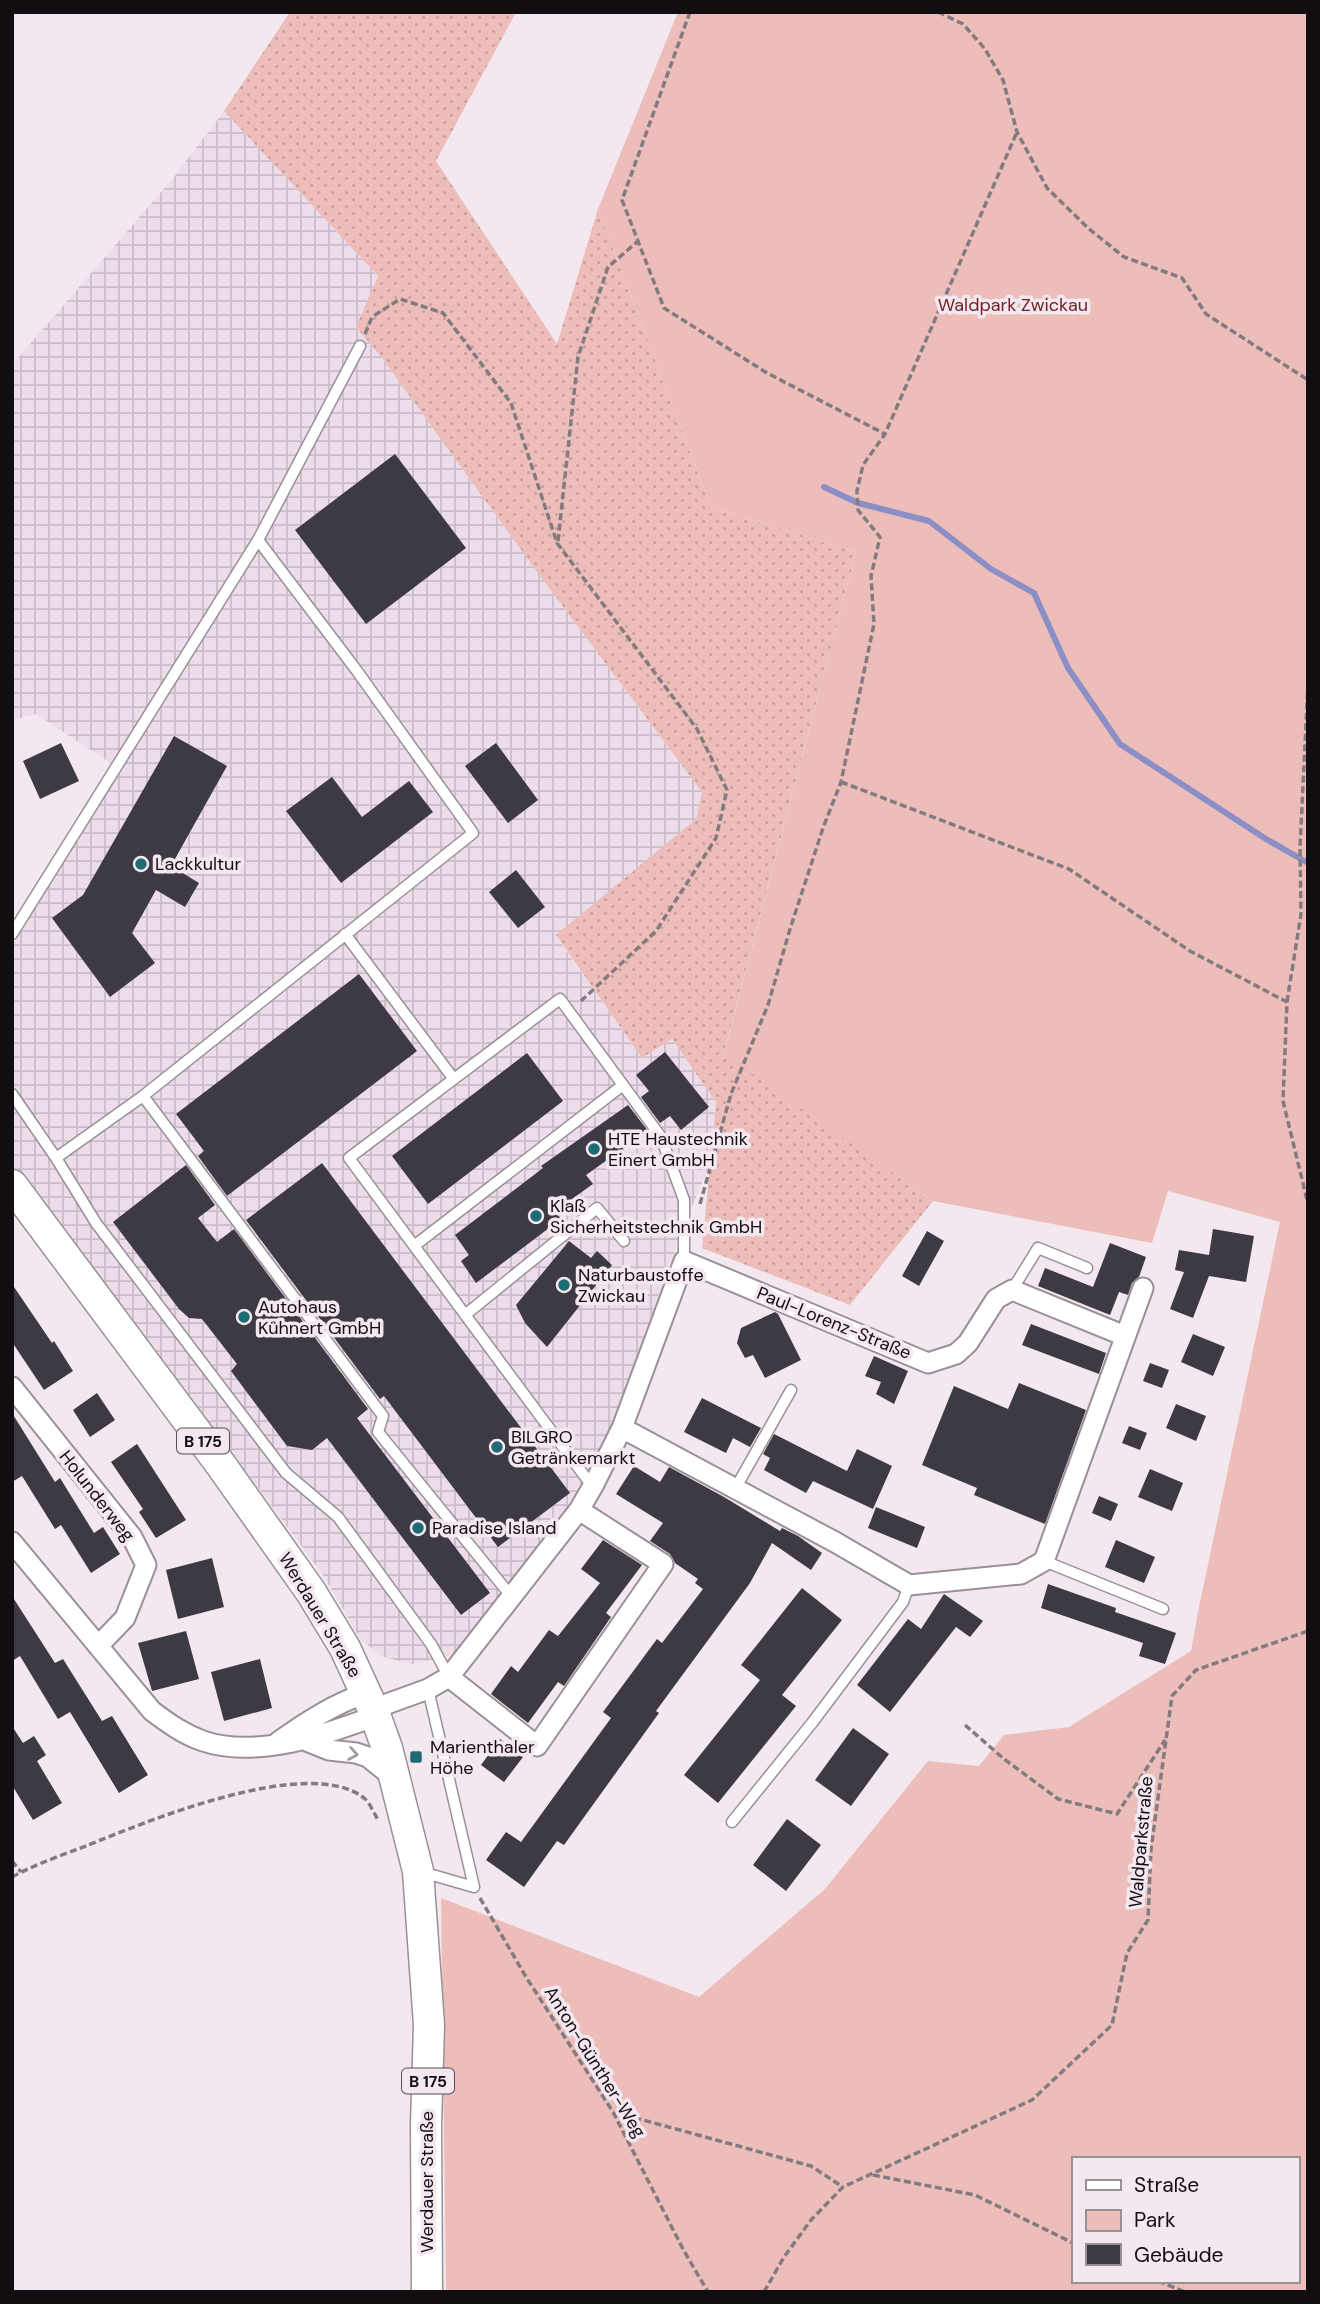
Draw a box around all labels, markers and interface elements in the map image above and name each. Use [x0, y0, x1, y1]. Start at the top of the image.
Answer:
park label: Waldpark Zwickau [938, 293, 1088, 317]
place label: Lackkultur [155, 852, 241, 876]
marker: Lackkultur [133, 856, 149, 872]
place label: HTE Haustechnik Einert GmbH [608, 1127, 748, 1172]
marker: HTE Haustechnik Einert GmbH [586, 1141, 602, 1157]
place label: Klaß Sicherheitstechnik GmbH [550, 1194, 762, 1239]
marker: Klaß Sicherheitstechnik GmbH [528, 1208, 544, 1224]
place label: Naturbaustoffe Zwickau [578, 1263, 704, 1308]
marker: Naturbaustoffe Zwickau [556, 1277, 572, 1293]
street label: Paul-Lorenz-Straße [753, 1281, 915, 1365]
place label: Autohaus Kühnert GmbH [258, 1295, 381, 1340]
marker: Autohaus Kühnert GmbH [236, 1309, 252, 1325]
place label: BILGRO Getränkemarkt [511, 1425, 636, 1470]
road number: B 175 [177, 1428, 229, 1454]
marker: BILGRO Getränkemarkt [489, 1439, 505, 1455]
street label: Holunderweg [54, 1446, 140, 1546]
place label: Paradise Island [432, 1516, 557, 1540]
marker: Paradise Island [410, 1520, 426, 1536]
street label: Werdauer Straße [273, 1548, 367, 1682]
place label: Marienthaler Höhe [430, 1735, 535, 1780]
one-way arrow [347, 1745, 359, 1760]
marker: Marienthaler Höhe [408, 1749, 424, 1765]
street label: Waldparkstraße [1123, 1775, 1159, 1909]
street label: Anton-Günther-Weg [539, 1982, 651, 2142]
road number: B 175 [402, 2068, 454, 2094]
street label: Werdauer Straße [415, 2111, 439, 2253]
legend [1072, 2157, 1299, 2283]
text: Straße [1134, 2171, 1199, 2199]
text: Park [1134, 2206, 1176, 2234]
text: Gebäude [1134, 2241, 1224, 2269]

